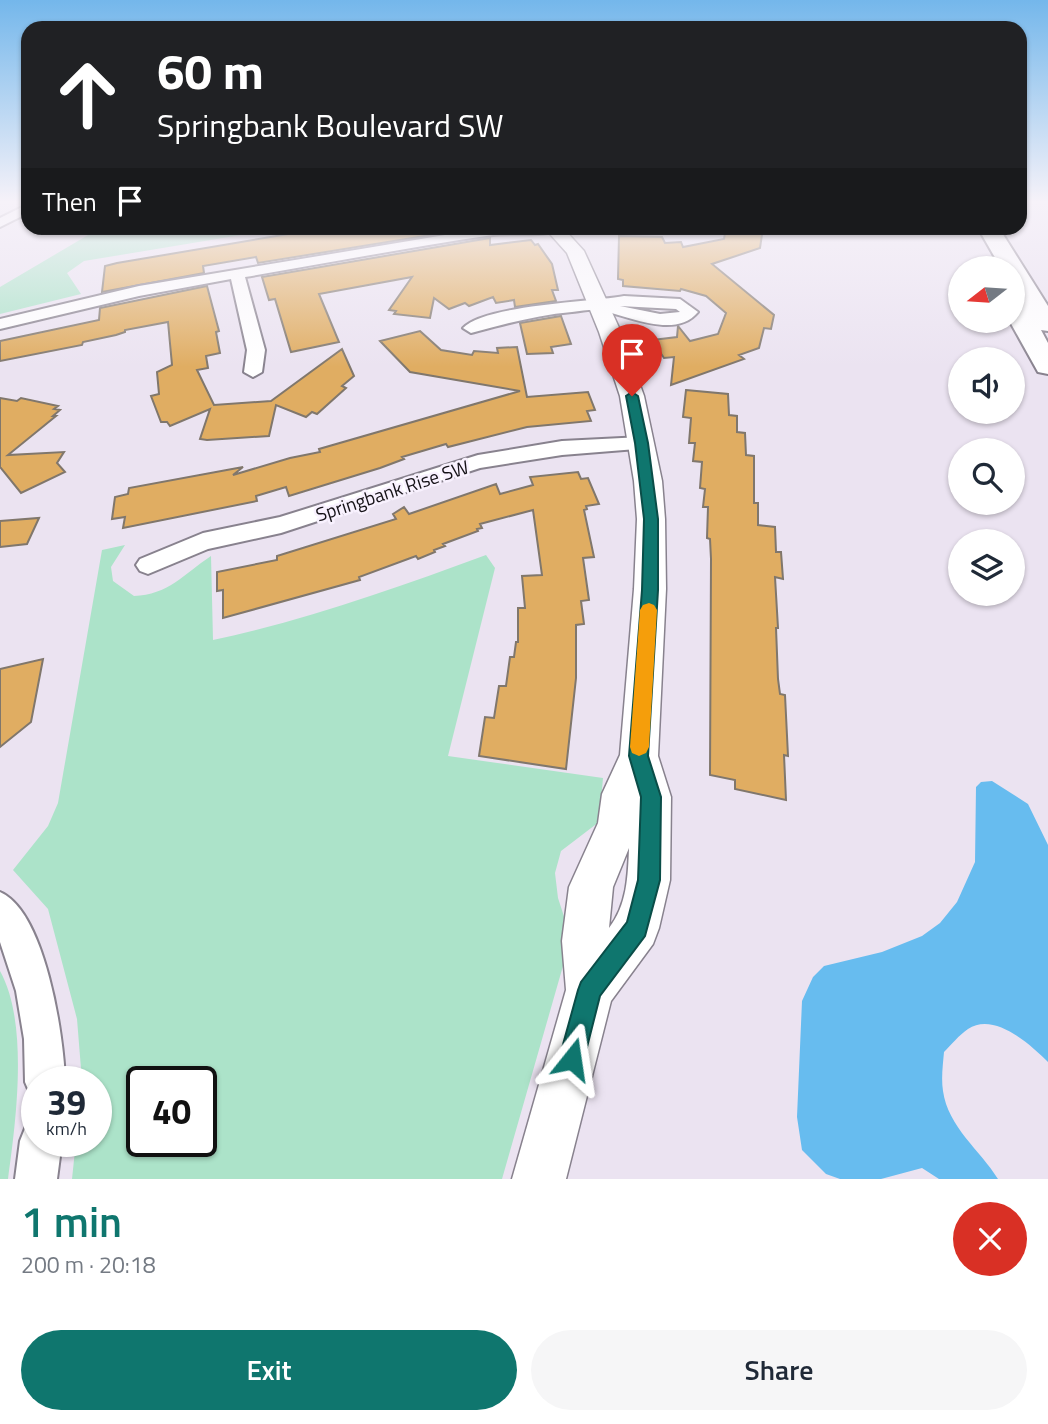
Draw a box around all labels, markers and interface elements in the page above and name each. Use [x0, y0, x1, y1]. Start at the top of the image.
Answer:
text: 60 m [157, 33, 264, 108]
icon: ahead [42, 49, 133, 140]
text: Springbank Boulevard SW [157, 101, 504, 149]
text: Then [42, 182, 97, 221]
icon: arrive [111, 182, 149, 220]
north arrow [948, 256, 1026, 332]
map controls [948, 256, 1025, 606]
pin [602, 324, 662, 396]
icon: arrive [613, 335, 651, 373]
button: sound [948, 347, 1025, 424]
button: search [948, 438, 1025, 515]
street label: Springbank Rise SW [312, 451, 473, 528]
button: layers [948, 529, 1025, 606]
position arrow [535, 1022, 609, 1096]
speed limit sign: 40 [126, 1066, 217, 1157]
text: 39 [47, 1075, 86, 1129]
text: km/h [46, 1115, 87, 1142]
text: 1 min [21, 1189, 122, 1253]
button: close [953, 1202, 1027, 1276]
text: 200 m · 20:18 [21, 1247, 156, 1282]
button: Exit [21, 1330, 517, 1410]
button: Share [531, 1330, 1027, 1410]

